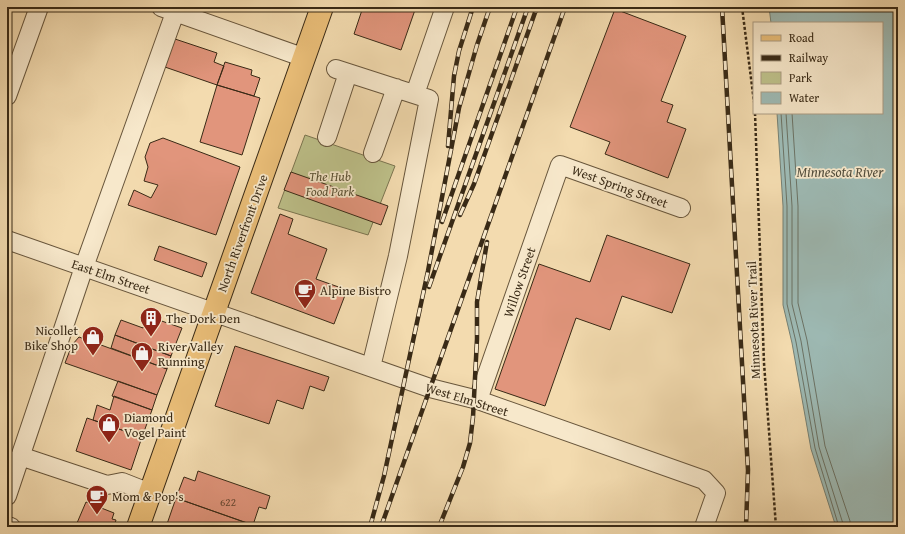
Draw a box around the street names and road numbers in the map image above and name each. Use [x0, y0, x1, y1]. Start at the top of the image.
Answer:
street label: West Spring Street [569, 160, 671, 213]
street label: North Riverfront Drive [212, 172, 273, 295]
street label: Willow Street [499, 244, 541, 320]
street label: East Elm Street [69, 254, 153, 299]
street label: Minnesota River Trail [742, 260, 765, 379]
street label: West Elm Street [423, 378, 511, 421]

